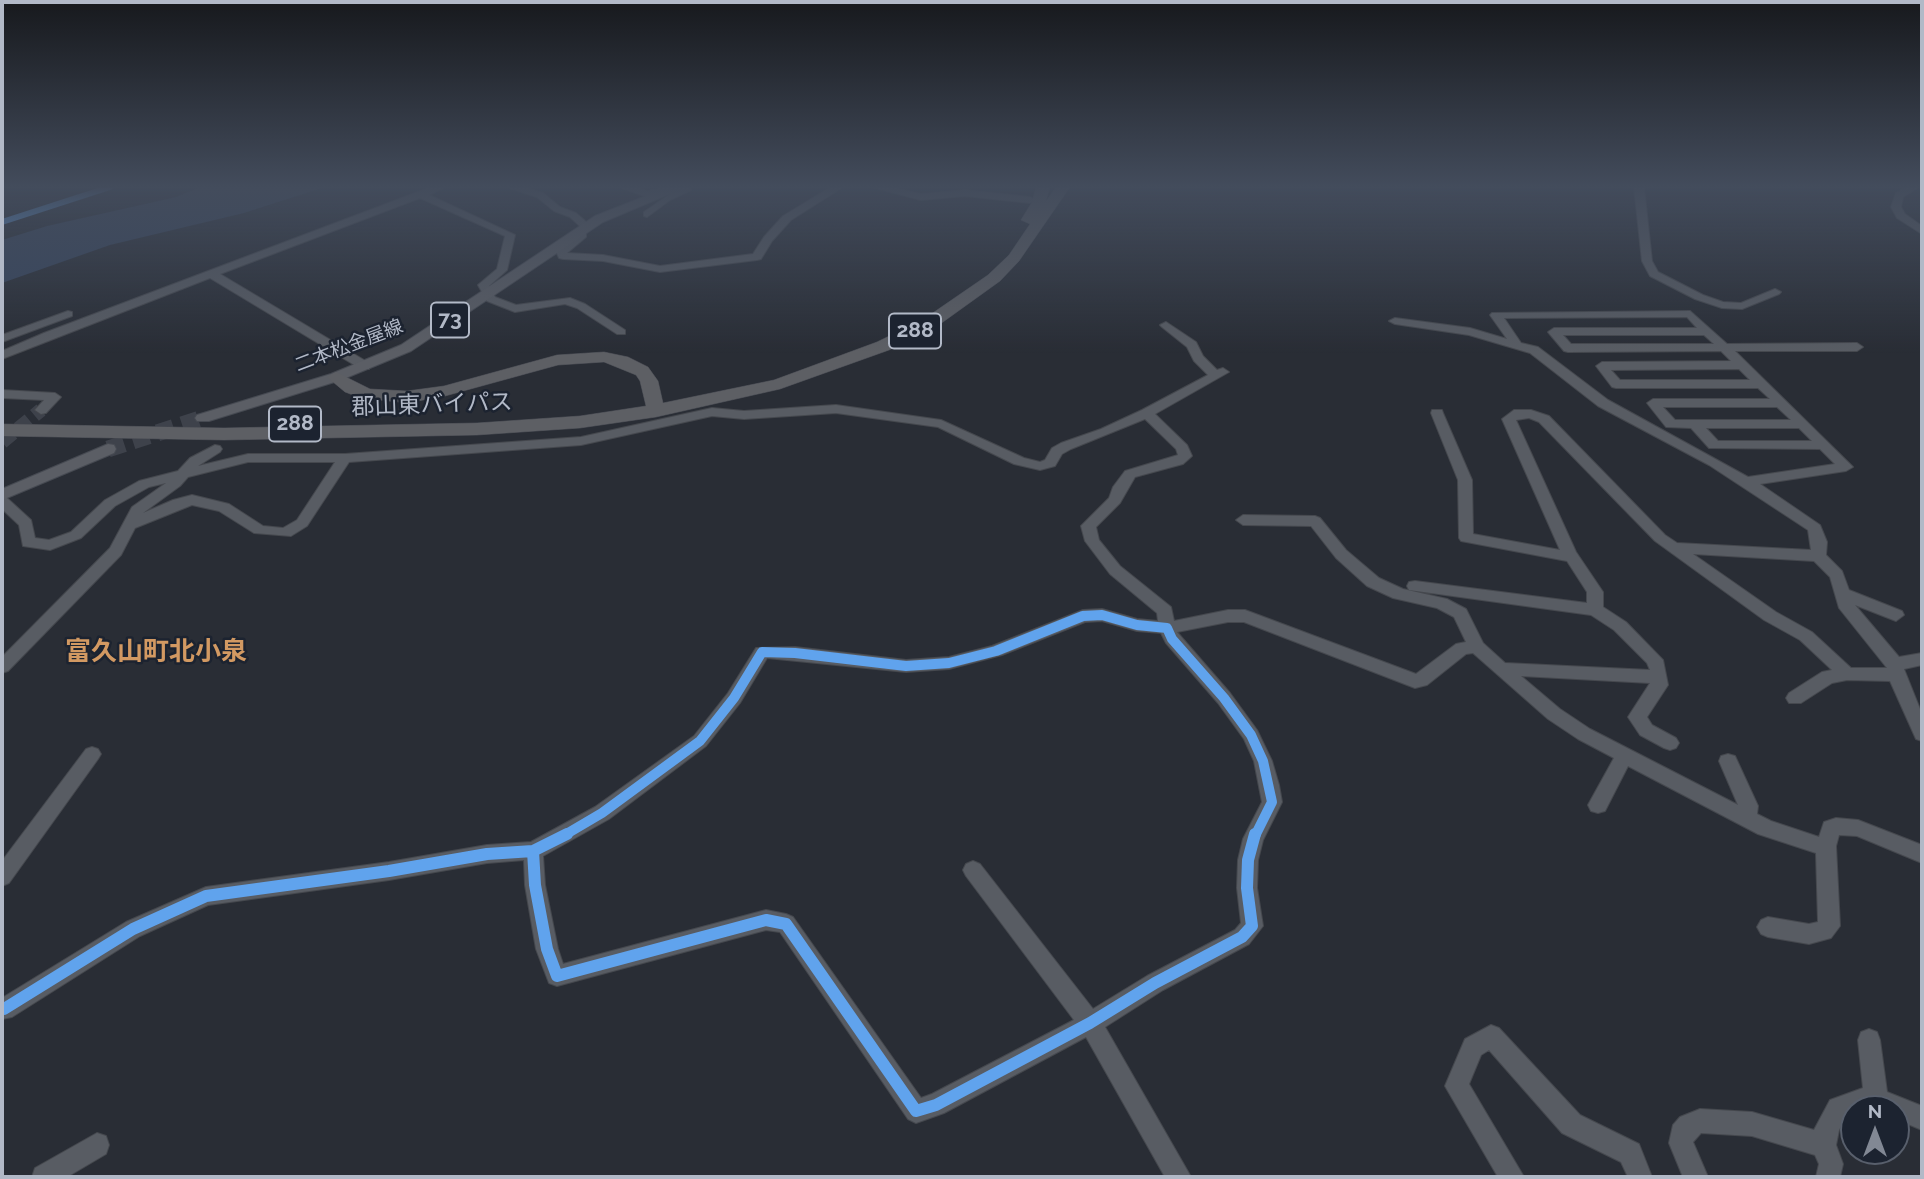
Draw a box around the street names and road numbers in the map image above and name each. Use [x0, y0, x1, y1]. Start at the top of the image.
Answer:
road number: 73 [431, 302, 469, 338]
road number: 288 [889, 314, 941, 348]
street label: 二本松金屋線 [292, 315, 406, 377]
street label: 郡山東バイパス [351, 388, 513, 422]
road number: 288 [269, 406, 321, 442]

